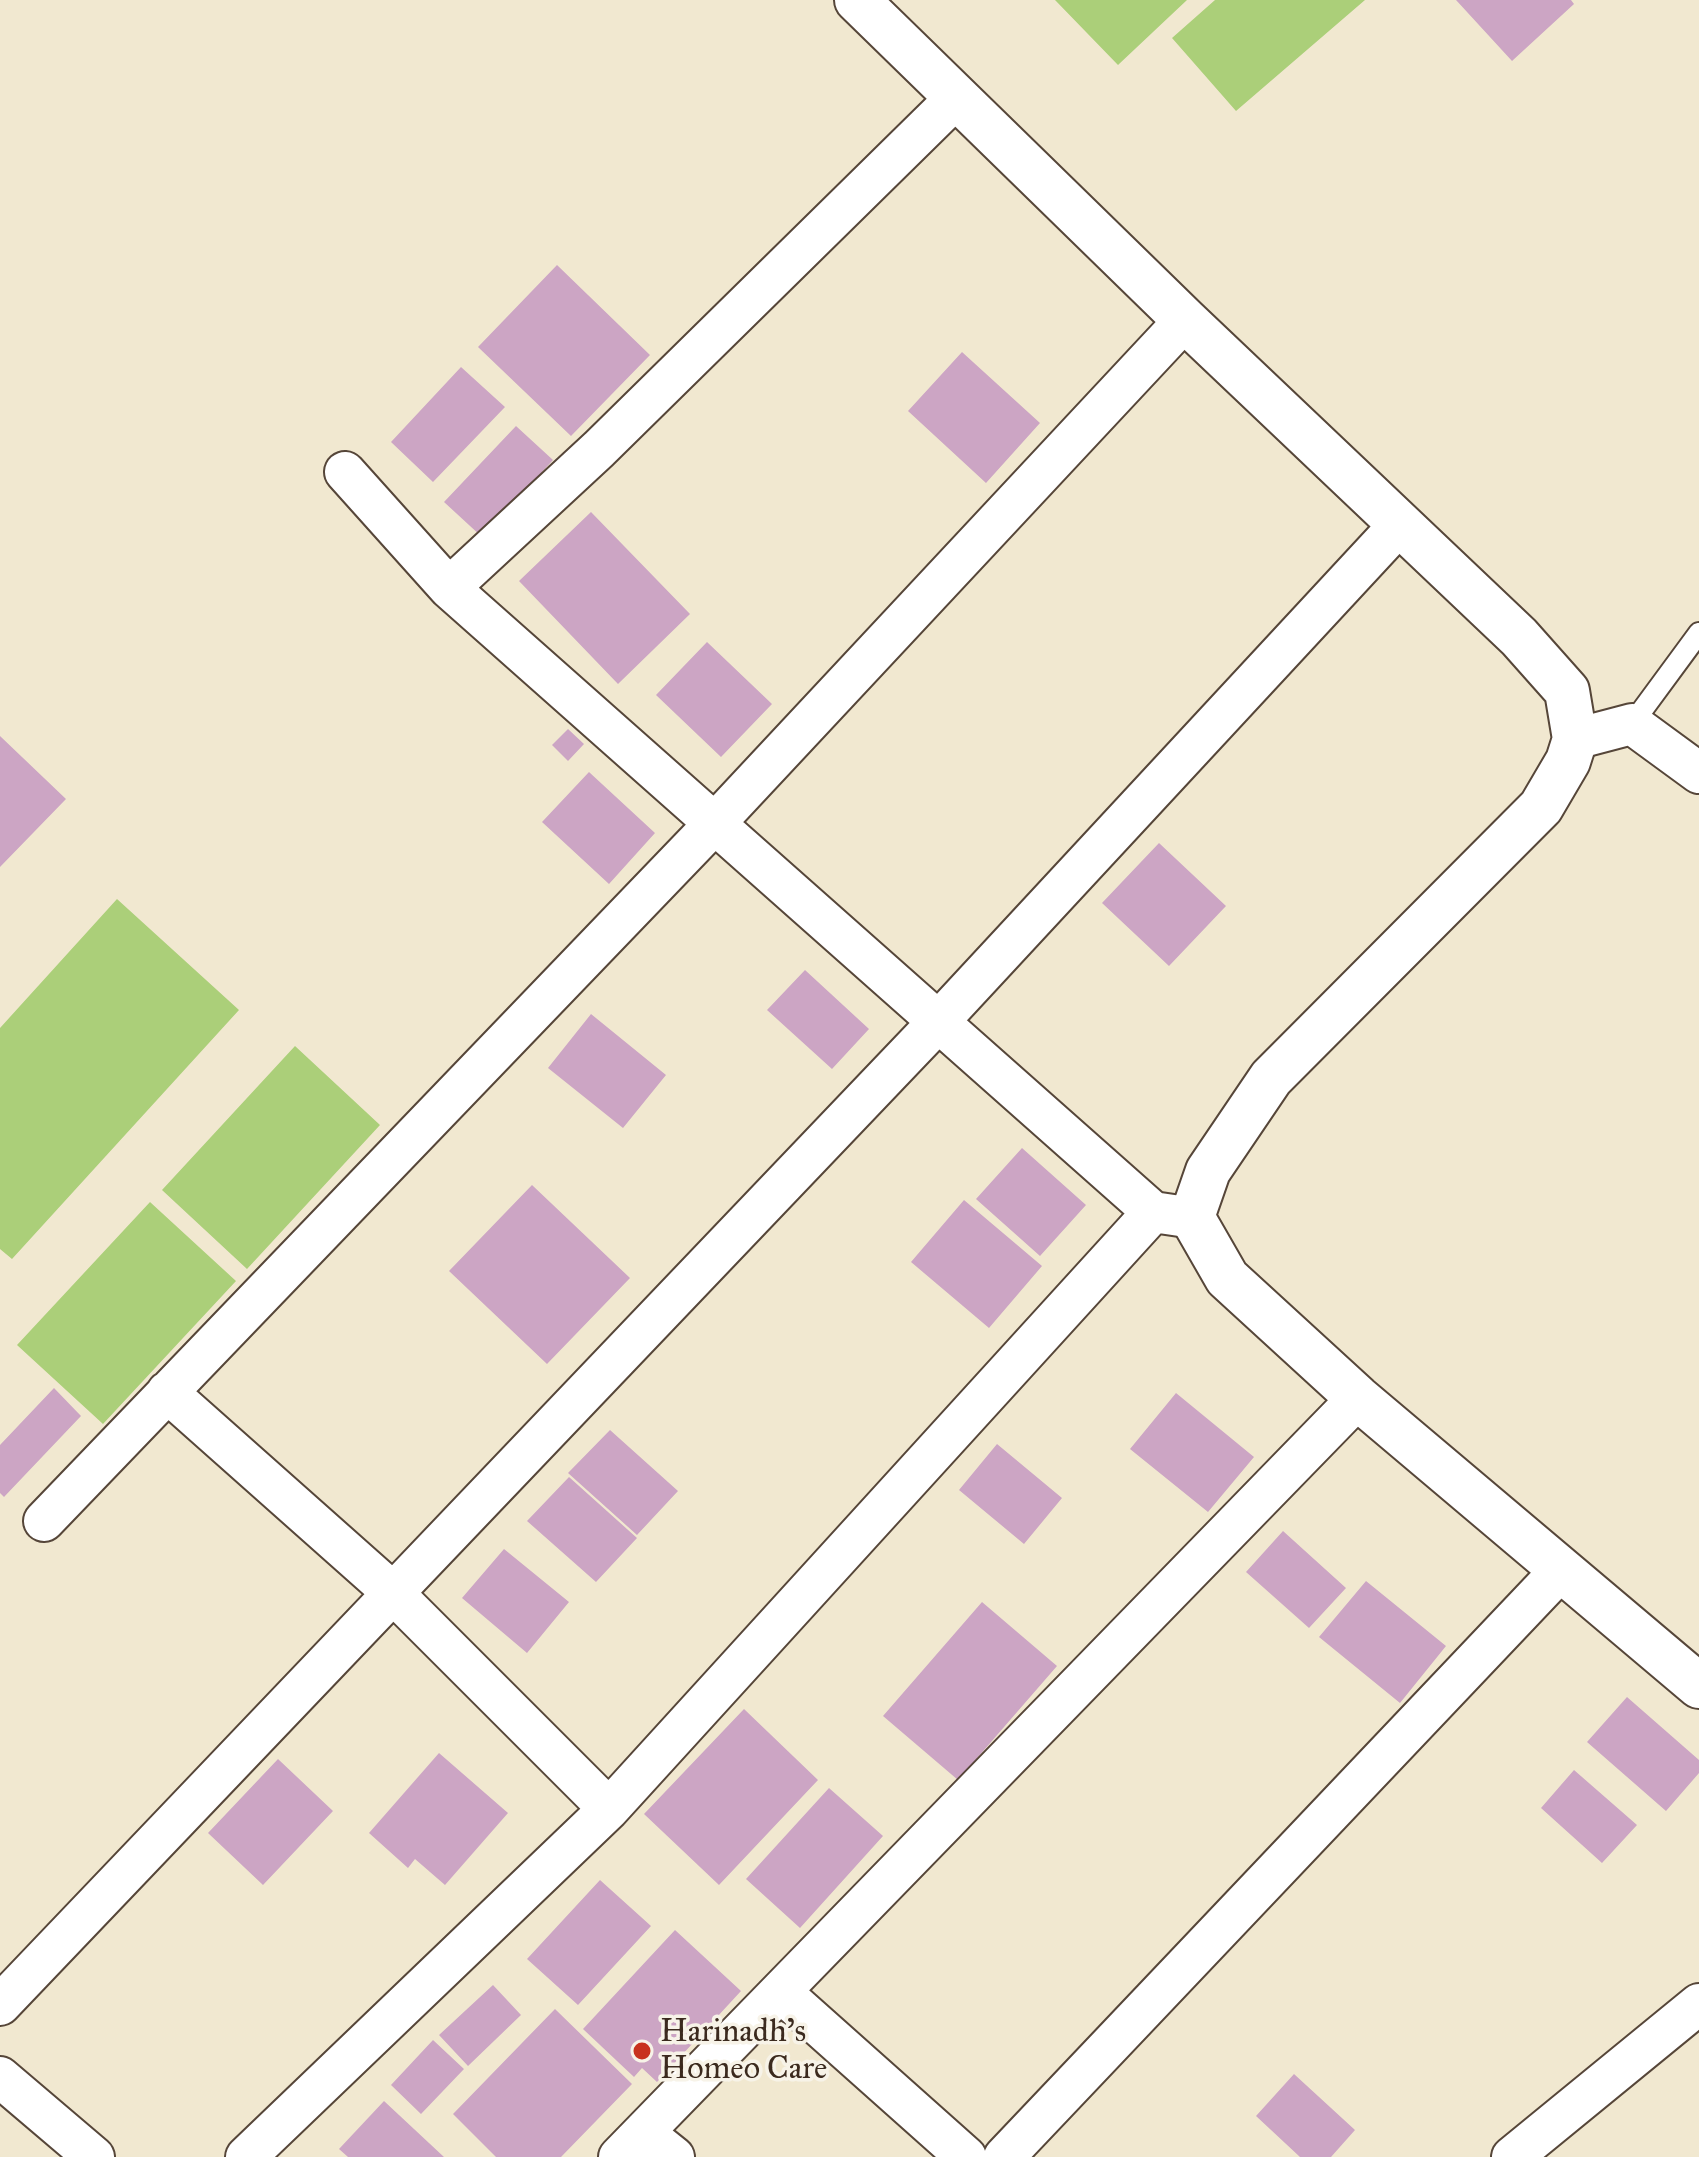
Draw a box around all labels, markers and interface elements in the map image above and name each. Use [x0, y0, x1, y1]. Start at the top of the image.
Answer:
place label: Harinadh's Homeo Care [660, 2014, 827, 2089]
marker: Harinadh's Homeo Care [631, 2040, 653, 2062]

